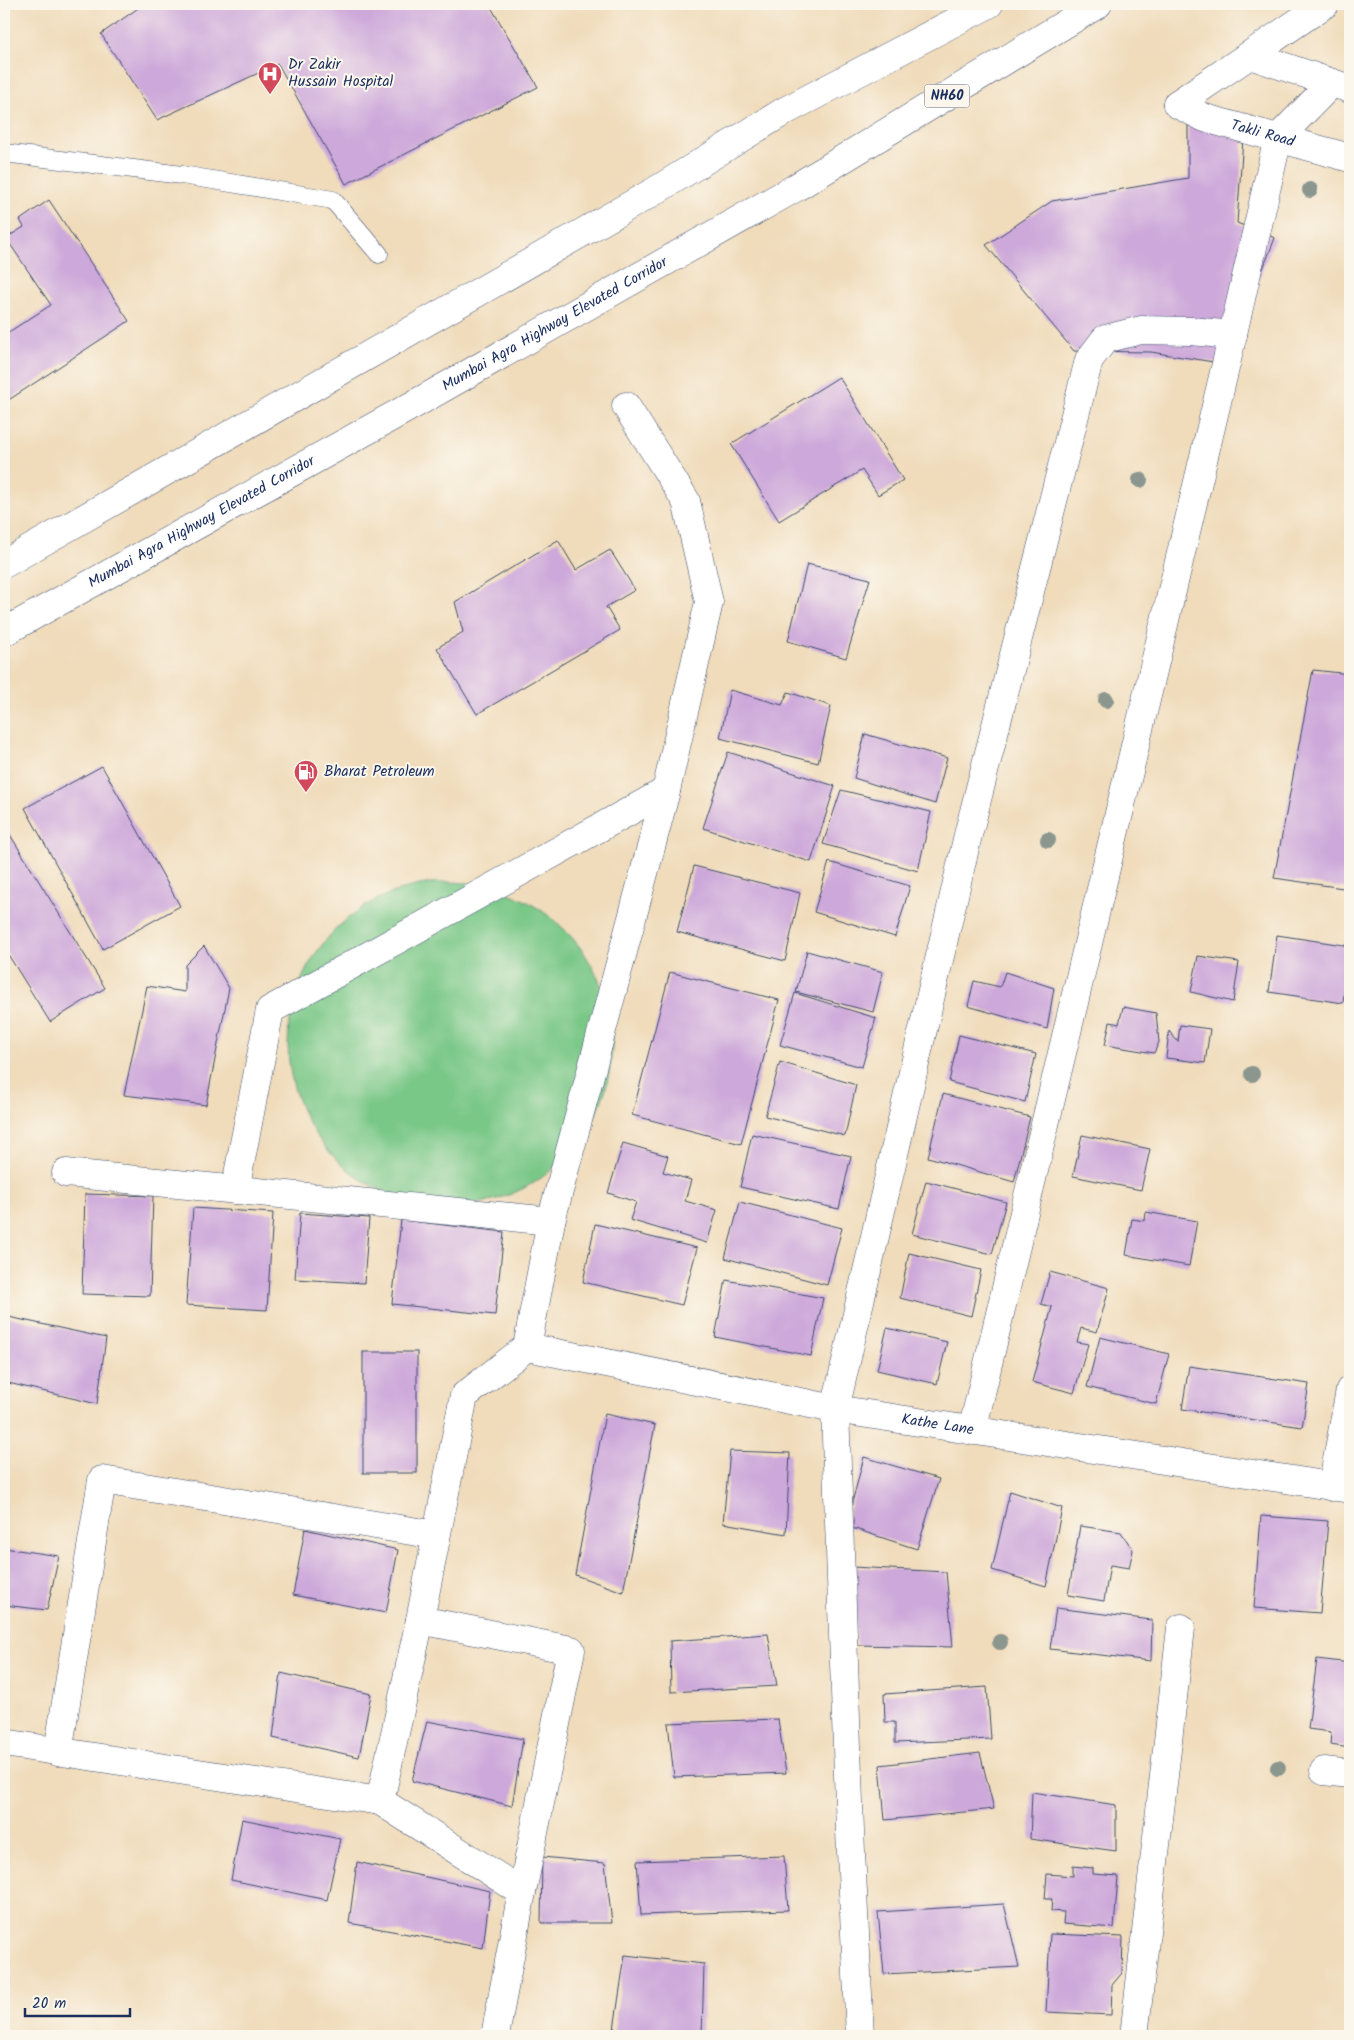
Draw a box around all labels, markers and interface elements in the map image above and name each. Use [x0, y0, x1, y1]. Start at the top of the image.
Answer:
place label: Dr Zakir Hussain Hospital [288, 53, 393, 94]
hospital icon: Dr Zakir Hussain Hospital [257, 61, 283, 95]
road number: NH60 [924, 84, 970, 108]
street label: Takli Road [1228, 114, 1298, 154]
street label: Mumbai Agra Highway Elevated Corridor [438, 250, 673, 398]
street label: Mumbai Agra Highway Elevated Corridor [84, 449, 320, 595]
fuel station icon: Bharat Petroleum [293, 759, 319, 793]
place label: Bharat Petroleum [324, 760, 435, 784]
street label: Kathe Lane [900, 1408, 976, 1442]
scale bar [25, 1985, 130, 2017]
text: 20 m [32, 1992, 66, 2016]

